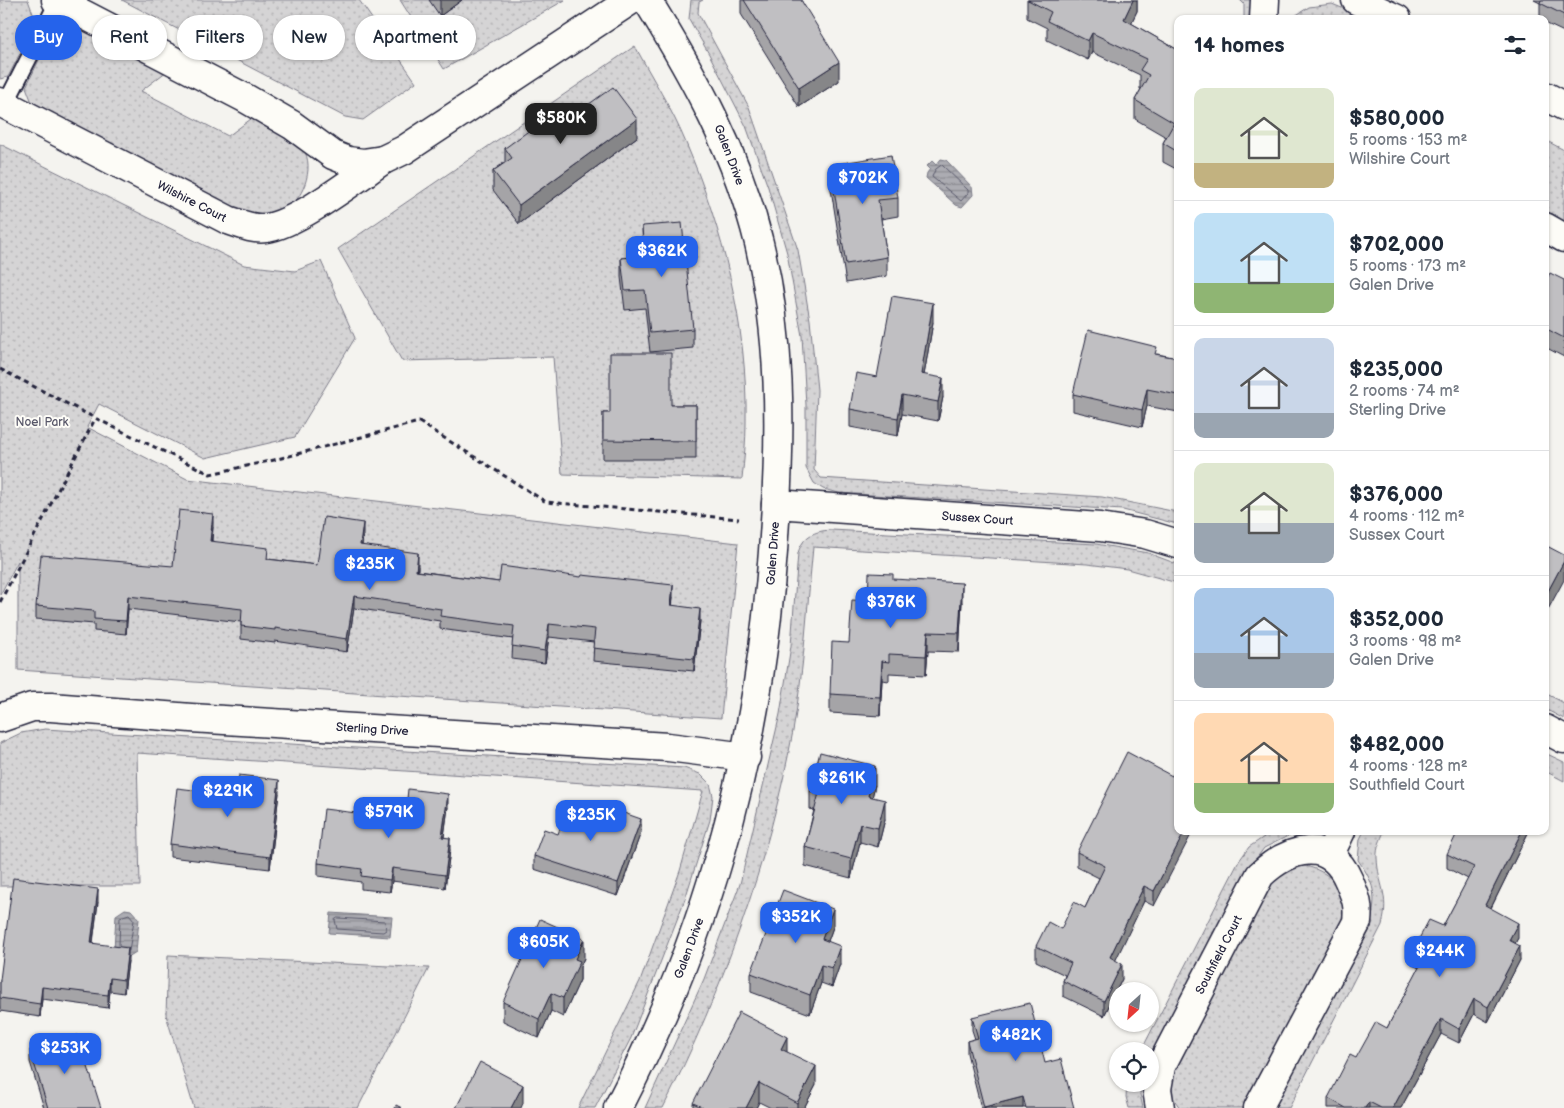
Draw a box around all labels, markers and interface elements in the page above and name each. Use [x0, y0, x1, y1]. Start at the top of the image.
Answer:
chip: Buy [15, 15, 82, 60]
chip: Rent [92, 15, 167, 60]
chip: Filters [177, 15, 263, 60]
chip: New [273, 15, 345, 60]
chip: Apartment [355, 15, 476, 60]
icon: filters [1501, 31, 1529, 59]
text: 14 homes [1194, 33, 1285, 58]
pin: $580K [526, 102, 596, 145]
text: $580,000 [1349, 106, 1445, 131]
icon: home [1234, 108, 1294, 168]
text: $580K [536, 109, 586, 128]
street label: Galen Drive [711, 123, 747, 187]
text: 5 rooms · 153 m² [1349, 131, 1467, 150]
text: Wilshire Court [1349, 150, 1450, 169]
pin: $702K [828, 162, 898, 205]
text: $702K [838, 169, 888, 188]
street label: Wilshire Court [155, 177, 229, 226]
text: $702,000 [1349, 232, 1444, 257]
icon: home [1234, 233, 1294, 293]
pin: $362K [627, 236, 697, 278]
text: $362K [637, 242, 687, 261]
text: 5 rooms · 173 m² [1349, 257, 1466, 276]
text: Galen Drive [1349, 276, 1434, 295]
text: $235,000 [1349, 357, 1443, 382]
icon: home [1234, 358, 1294, 418]
text: 2 rooms · 74 m² [1349, 382, 1460, 401]
text: Sterling Drive [1349, 401, 1446, 420]
park label: Noel Park [16, 415, 69, 430]
text: $376,000 [1349, 482, 1443, 507]
icon: home [1234, 483, 1294, 543]
text: 4 rooms · 112 m² [1349, 507, 1465, 526]
street label: Sussex Court [941, 508, 1014, 528]
street label: Galen Drive [763, 521, 782, 586]
text: Sussex Court [1349, 526, 1445, 545]
pin: $235K [335, 548, 405, 591]
text: $235K [345, 555, 395, 574]
pin: $376K [856, 586, 926, 629]
text: $376K [866, 593, 916, 612]
text: $352,000 [1349, 607, 1444, 632]
icon: home [1234, 608, 1294, 668]
text: 3 rooms · 98 m² [1349, 632, 1461, 651]
text: Galen Drive [1349, 651, 1434, 670]
street label: Sterling Drive [336, 719, 409, 739]
text: $482,000 [1349, 732, 1444, 757]
icon: home [1234, 733, 1294, 793]
text: 4 rooms · 128 m² [1349, 757, 1468, 776]
pin: $261K [807, 762, 877, 805]
text: $261K [818, 769, 866, 788]
pin: $229K [193, 776, 263, 818]
text: Southfield Court [1349, 776, 1465, 795]
text: $229K [203, 782, 253, 801]
pin: $579K [354, 796, 424, 839]
pin: $235K [556, 800, 626, 842]
text: $579K [365, 803, 413, 822]
text: $235K [566, 806, 616, 825]
pin: $352K [761, 902, 831, 944]
text: $352K [771, 908, 821, 927]
street label: Southfield Court [1192, 912, 1245, 997]
street label: Galen Drive [671, 916, 707, 981]
pin: $605K [509, 926, 579, 969]
text: $605K [519, 933, 569, 952]
pin: $244K [1405, 936, 1475, 978]
text: $244K [1415, 942, 1465, 961]
north arrow [1109, 982, 1159, 1032]
map controls [1109, 982, 1159, 1092]
pin: $482K [981, 1020, 1051, 1062]
text: $482K [991, 1026, 1041, 1045]
pin: $253K [30, 1032, 100, 1075]
text: $253K [40, 1039, 90, 1058]
button: locate [1109, 1042, 1159, 1092]

